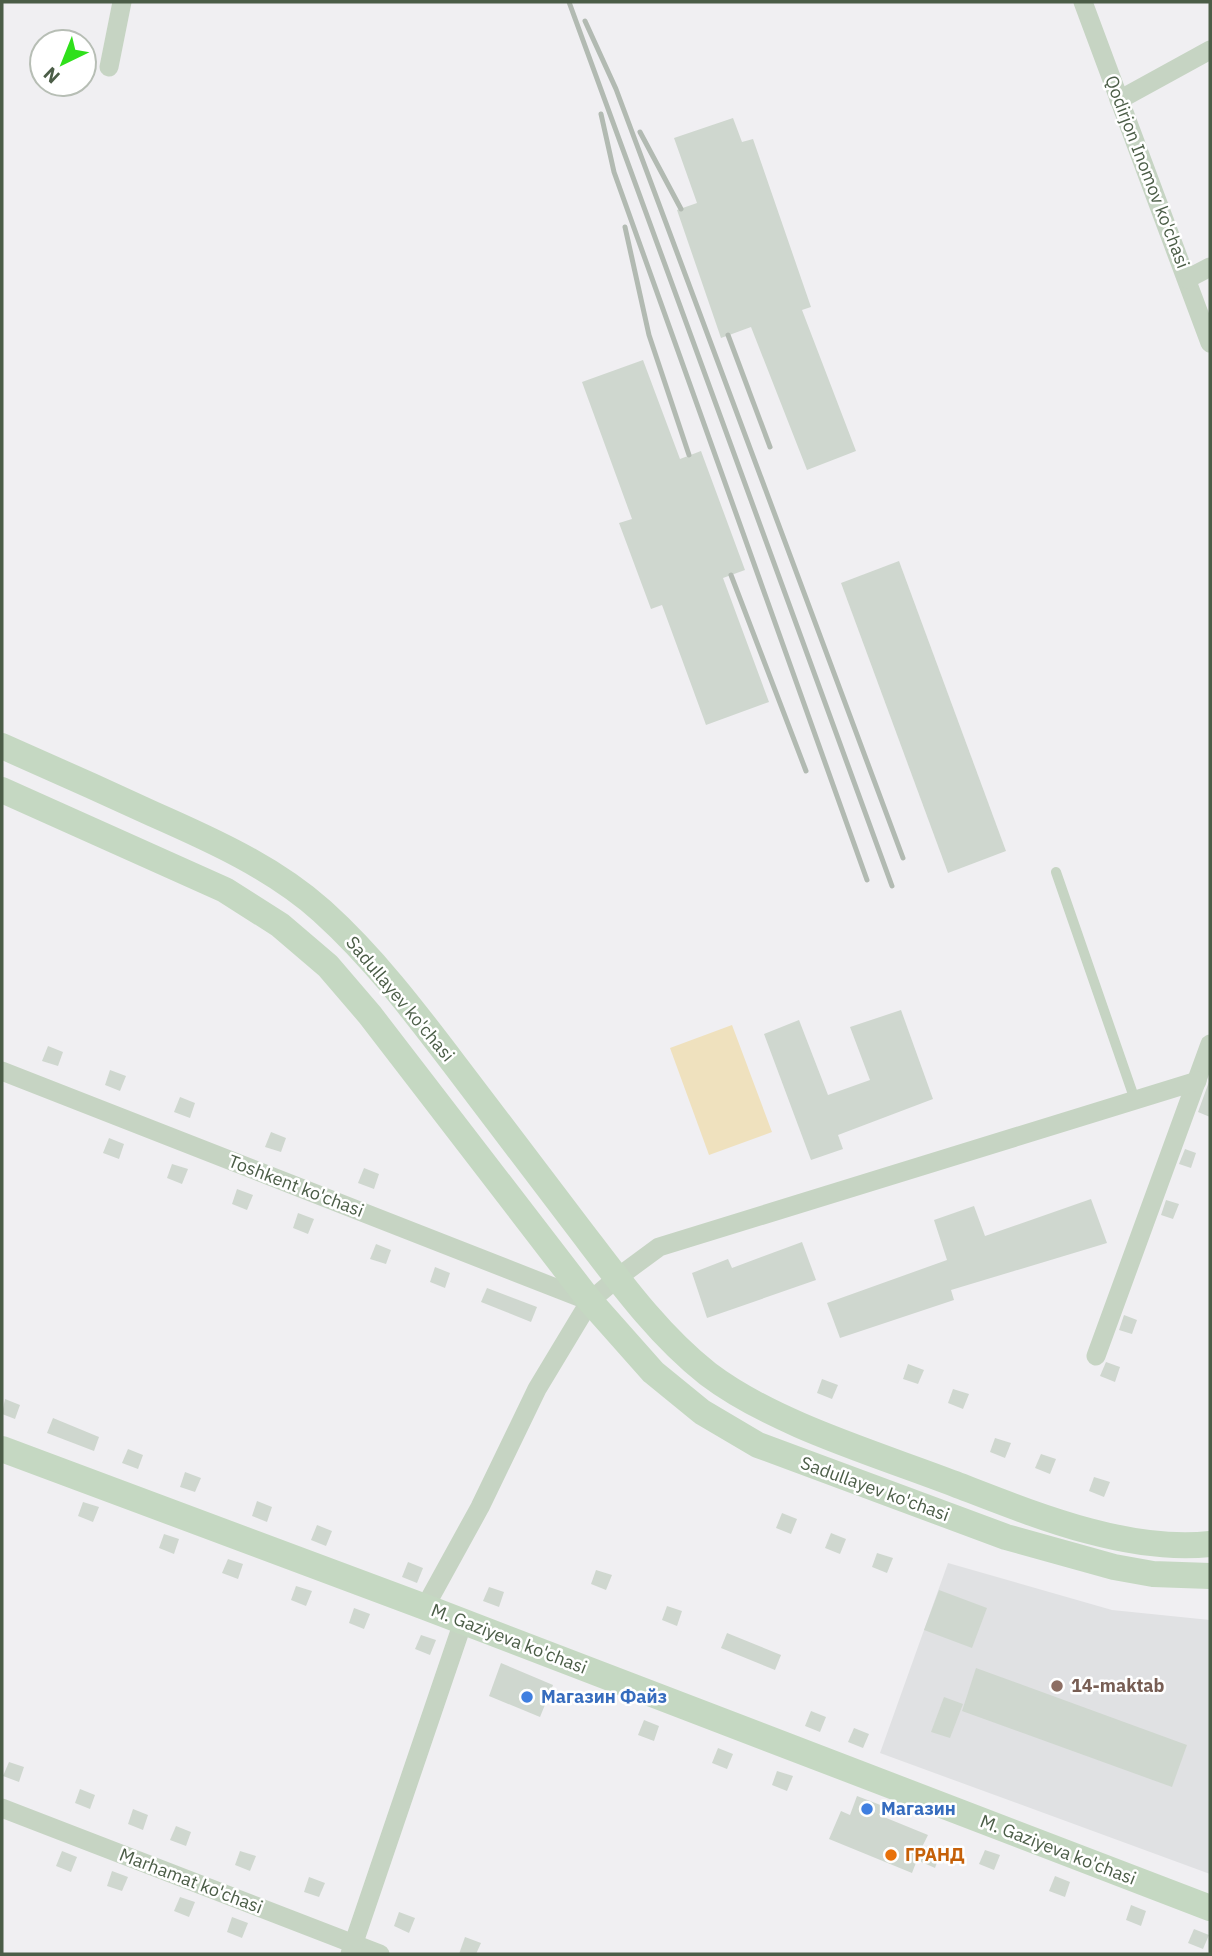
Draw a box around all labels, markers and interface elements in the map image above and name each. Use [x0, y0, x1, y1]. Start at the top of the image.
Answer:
north arrow [28, 28, 98, 98]
text: N [38, 62, 65, 89]
street label: Qodirjon Inomov ko'chasi [1100, 72, 1195, 272]
street label: Sadullayev ko'chasi [341, 931, 460, 1066]
street label: Toshkent ko'chasi [225, 1149, 367, 1222]
street label: Sadullayev ko'chasi [798, 1451, 953, 1526]
street label: M. Gaziyeva ko'chasi [428, 1598, 590, 1679]
place label: 14-maktab [1071, 1674, 1165, 1697]
marker: 14-maktab [1049, 1678, 1065, 1694]
place label: Магазин Файз [541, 1685, 667, 1708]
marker: Магазин Файз [519, 1689, 535, 1705]
place label: Магазин [881, 1797, 956, 1820]
marker: Магазин [859, 1801, 875, 1817]
street label: M. Gaziyeva ko'chasi [977, 1809, 1139, 1890]
street label: Marhamat ko'chasi [116, 1843, 266, 1918]
place label: ГРАНД [905, 1843, 965, 1866]
marker: ГРАНД [883, 1847, 899, 1863]

